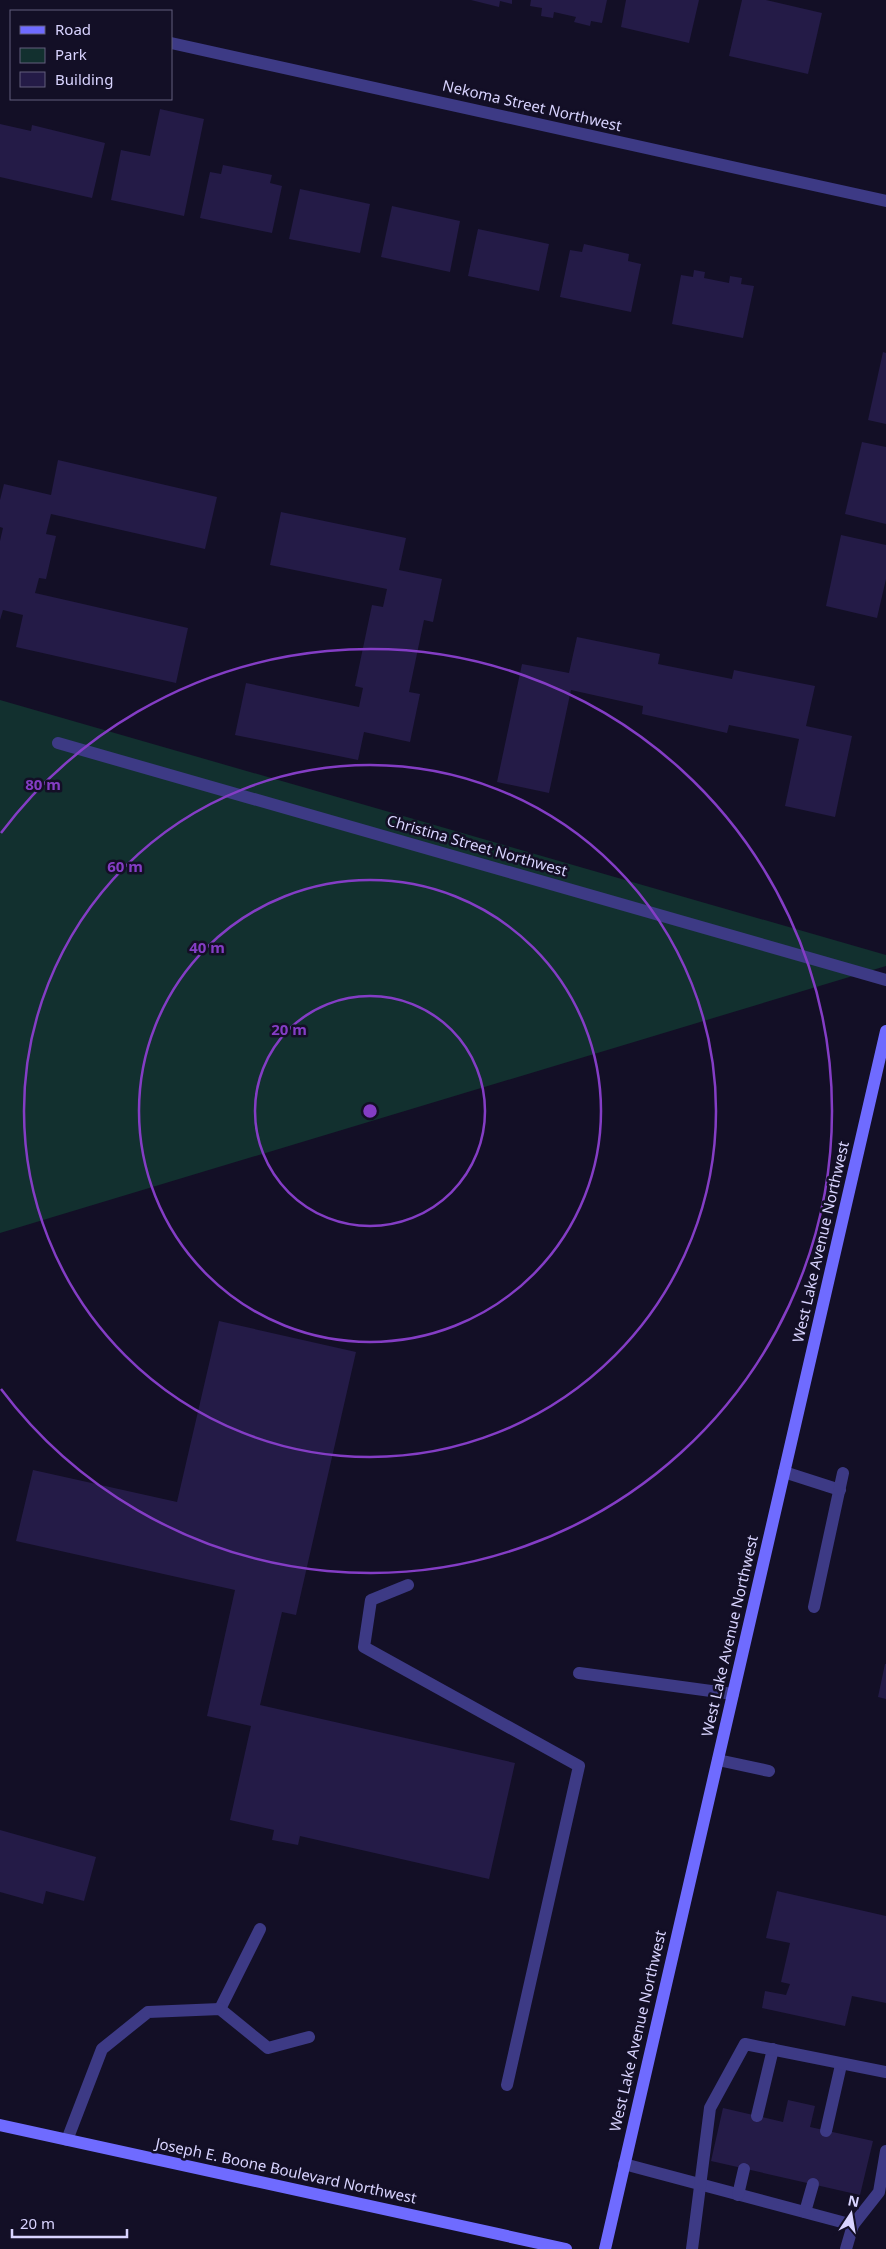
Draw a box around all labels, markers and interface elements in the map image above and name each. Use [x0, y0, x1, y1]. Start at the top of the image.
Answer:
legend [10, 10, 172, 100]
text: Road [55, 19, 91, 39]
text: Park [55, 44, 87, 64]
text: Building [55, 69, 113, 89]
street label: Nekoma Street Northwest [441, 75, 624, 136]
text: 80 m [25, 774, 61, 794]
street label: Christina Street Northwest [385, 810, 570, 881]
text: 60 m [107, 856, 143, 876]
text: 40 m [189, 937, 225, 957]
text: 20 m [271, 1019, 307, 1039]
centre of rings [361, 1102, 379, 1120]
street label: West Lake Avenue Northwest [787, 1139, 853, 1344]
street label: West Lake Avenue Northwest [696, 1533, 762, 1738]
street label: West Lake Avenue Northwest [604, 1928, 670, 2133]
street label: Joseph E. Boone Boulevard Northwest [152, 2132, 419, 2208]
north arrow [826, 2189, 876, 2239]
text: N [846, 2190, 861, 2211]
scale bar [12, 2206, 128, 2238]
text: 20 m [20, 2213, 55, 2233]

